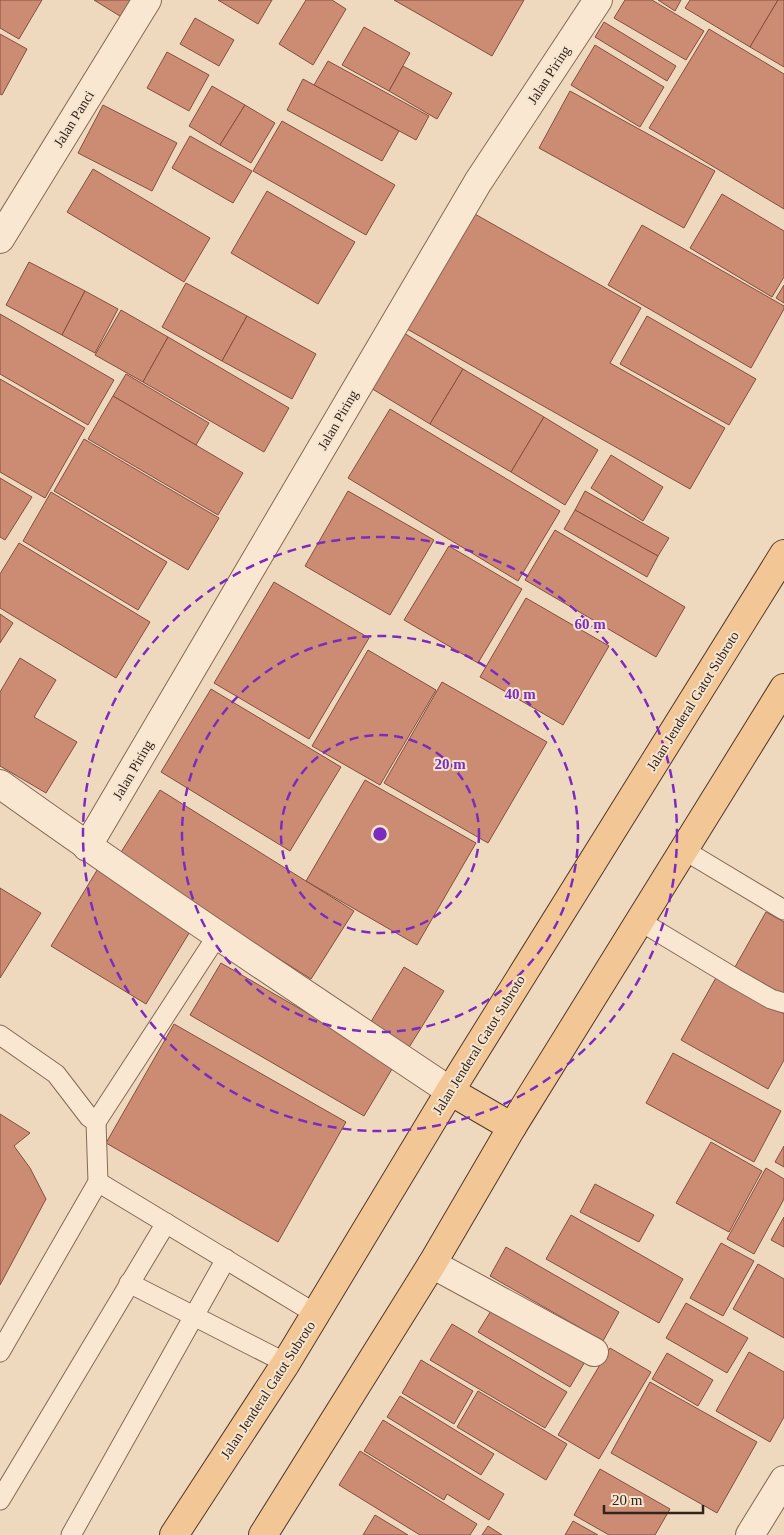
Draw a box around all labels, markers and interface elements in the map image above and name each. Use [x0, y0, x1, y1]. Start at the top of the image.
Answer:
street label: Jalan Piring [525, 43, 573, 107]
street label: Jalan Panci [51, 88, 97, 150]
street label: Jalan Piring [315, 387, 361, 453]
text: 60 m [574, 616, 606, 632]
street label: Jalan Jenderal Gatot Subroto [644, 629, 742, 773]
text: 40 m [504, 686, 536, 702]
street label: Jalan Piring [110, 737, 156, 803]
text: 20 m [434, 756, 466, 772]
centre of rings [371, 825, 389, 843]
street label: Jalan Jenderal Gatot Subroto [430, 973, 528, 1117]
street label: Jalan Jenderal Gatot Subroto [218, 1318, 318, 1462]
scale bar [604, 1482, 703, 1514]
text: 20 m [612, 1492, 643, 1508]

